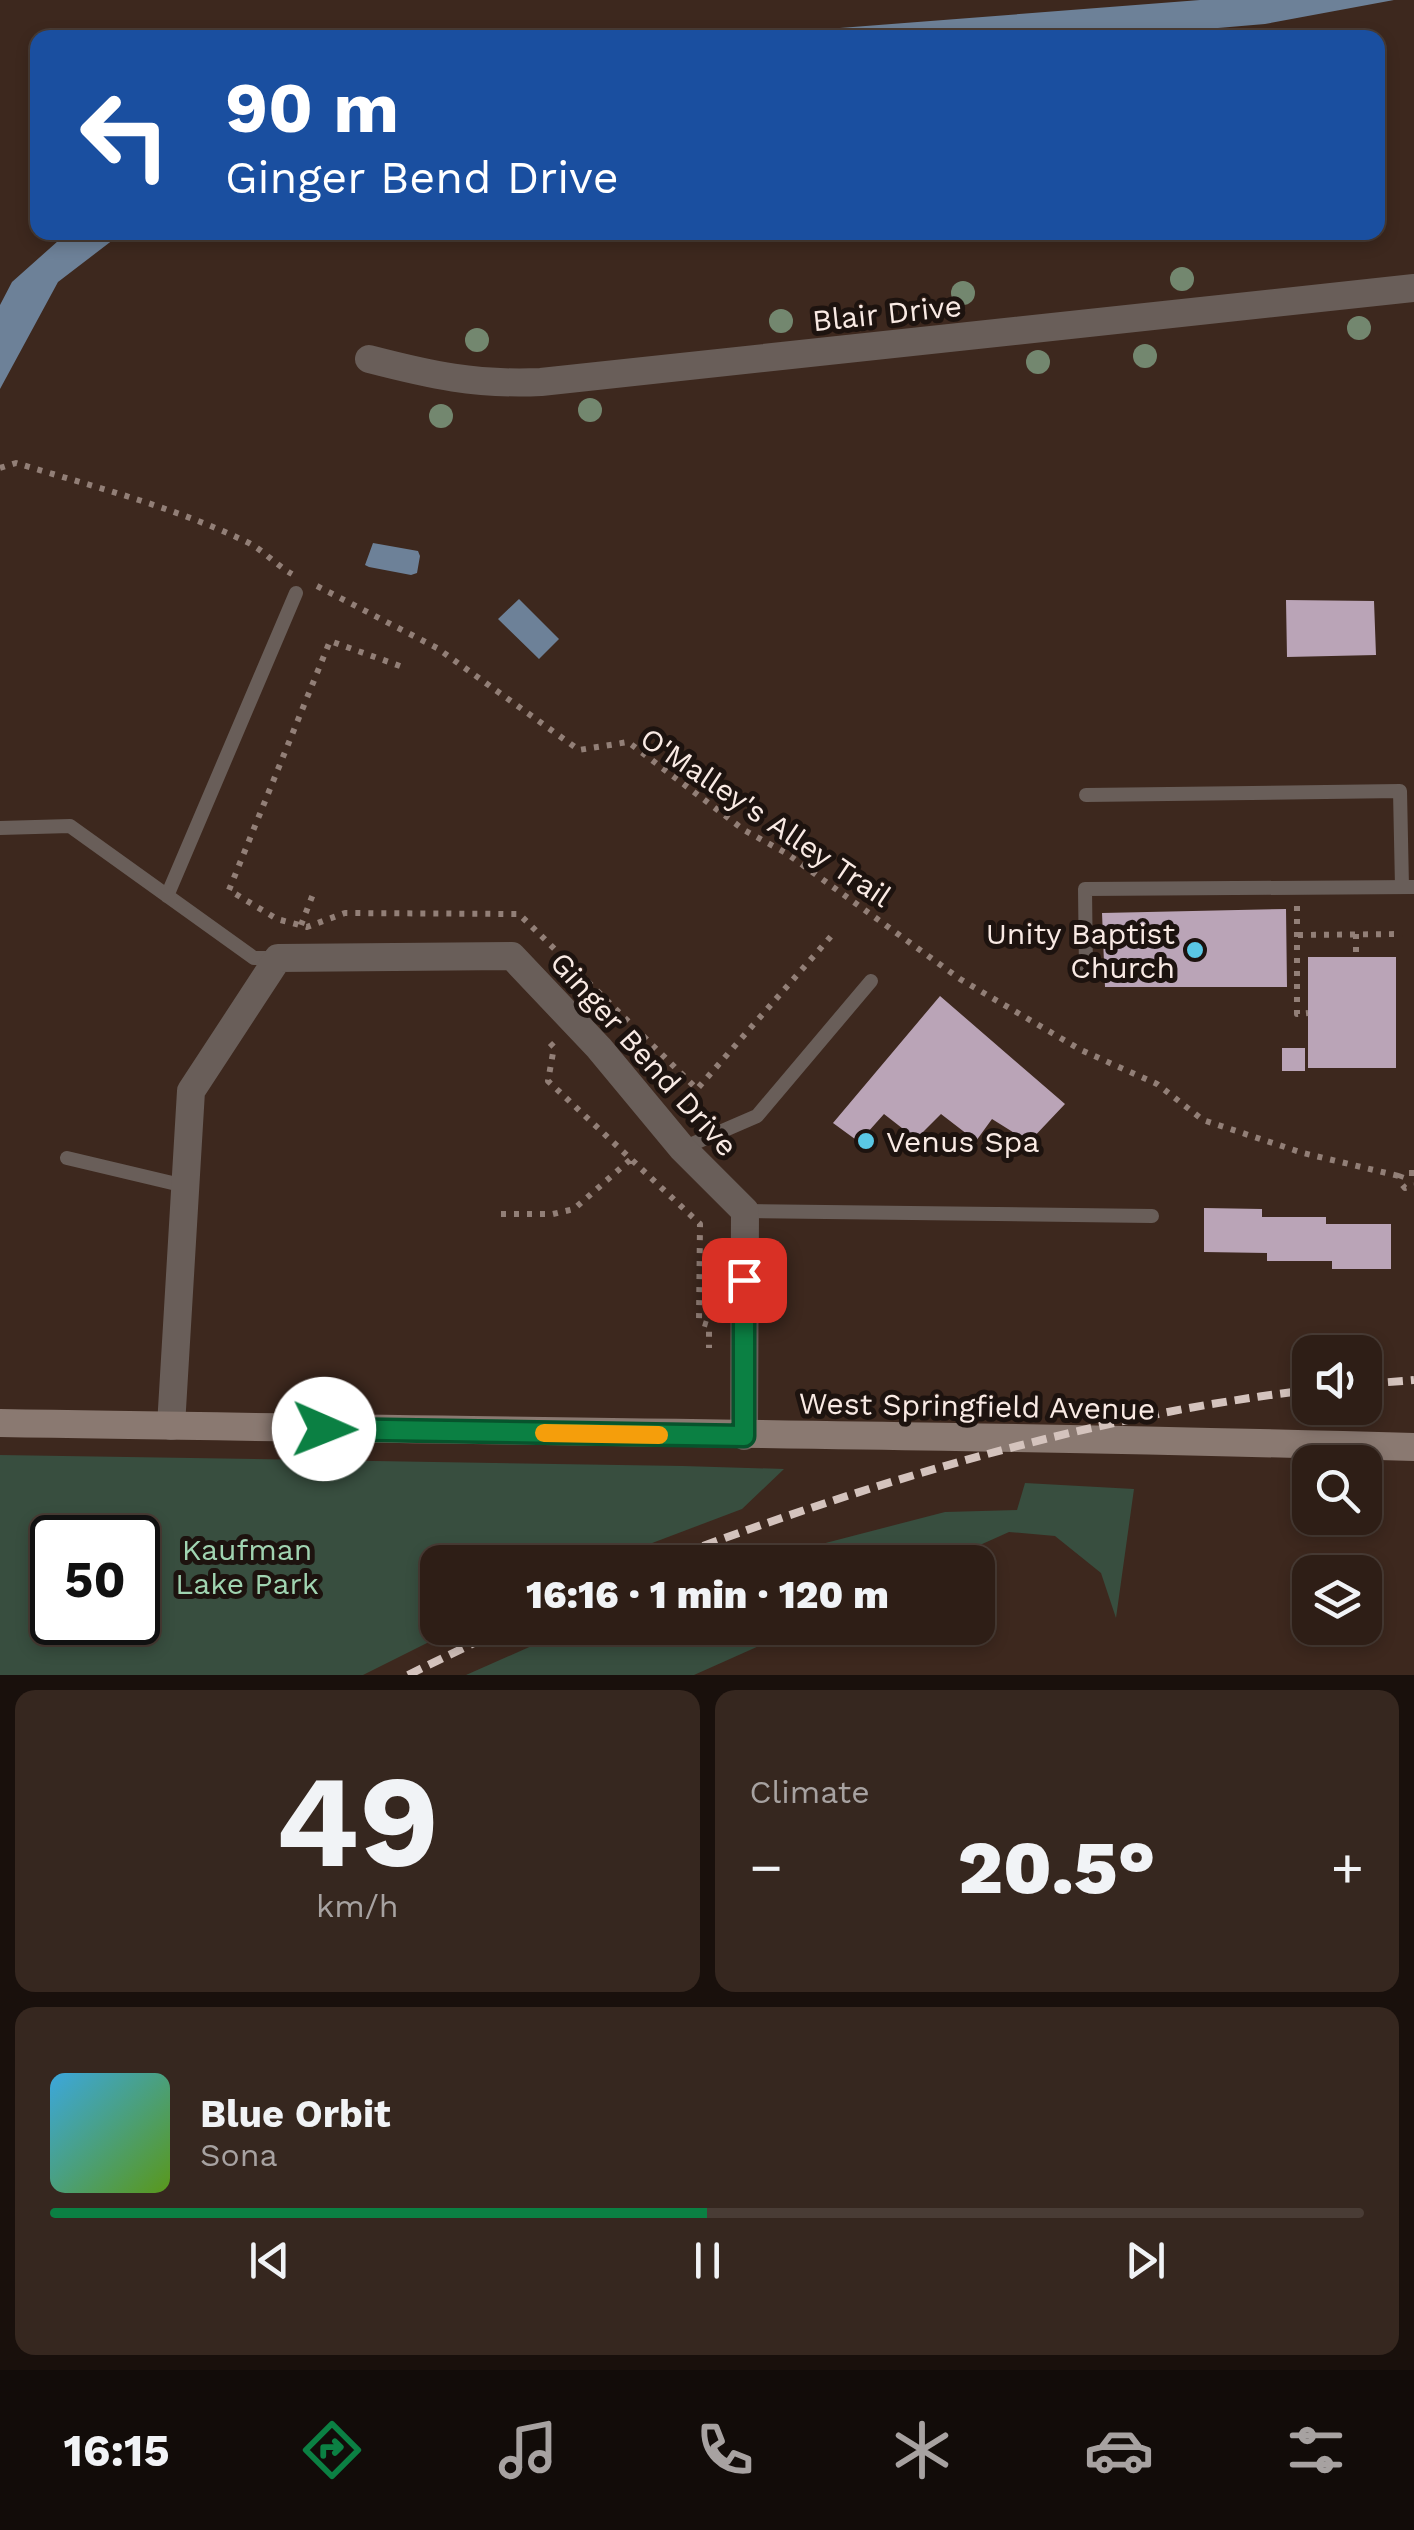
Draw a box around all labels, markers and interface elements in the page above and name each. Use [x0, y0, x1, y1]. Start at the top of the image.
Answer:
text: 90 m [225, 67, 399, 149]
icon: left [60, 70, 190, 200]
text: Ginger Bend Drive [225, 151, 619, 204]
street label: Blair Drive [811, 288, 963, 338]
street label: O'Malley's Alley Trail [634, 720, 898, 914]
place label: Unity Baptist Church [986, 916, 1175, 985]
marker: Unity Baptist Church [1184, 939, 1206, 961]
street label: Ginger Bend Drive [543, 945, 745, 1163]
place label: Venus Spa [886, 1124, 1039, 1159]
marker: Venus Spa [855, 1130, 877, 1152]
pin [702, 1238, 787, 1323]
icon: arrive [717, 1253, 772, 1308]
map controls [1292, 1335, 1382, 1645]
button: sound [1292, 1335, 1382, 1425]
position arrow [272, 1377, 376, 1481]
street label: West Springfield Avenue [798, 1385, 1156, 1427]
button: search [1292, 1445, 1382, 1535]
speed limit sign: 50 [30, 1515, 160, 1645]
park label: Kaufman Lake Park [175, 1532, 319, 1601]
button: layers [1292, 1555, 1382, 1645]
text: 16:16 · 1 min · 120 m [526, 1573, 889, 1617]
text: 49 [275, 1745, 439, 1898]
text: Climate [750, 1773, 870, 1811]
text: 20.5° [958, 1823, 1156, 1911]
text: − [750, 1835, 783, 1899]
text: + [1331, 1835, 1364, 1899]
text: km/h [316, 1887, 398, 1925]
text: Blue Orbit [200, 2092, 391, 2136]
text: Sona [200, 2136, 278, 2174]
icon: previous [242, 2233, 297, 2288]
icon: pause [680, 2233, 735, 2288]
icon: next [1118, 2233, 1173, 2288]
icon: directions [297, 2415, 367, 2485]
icon: music [493, 2415, 563, 2485]
icon: phone [690, 2415, 760, 2485]
icon: climate [887, 2415, 957, 2485]
icon: car [1084, 2415, 1154, 2485]
icon: filters [1281, 2415, 1351, 2485]
text: 16:15 [63, 2424, 170, 2477]

